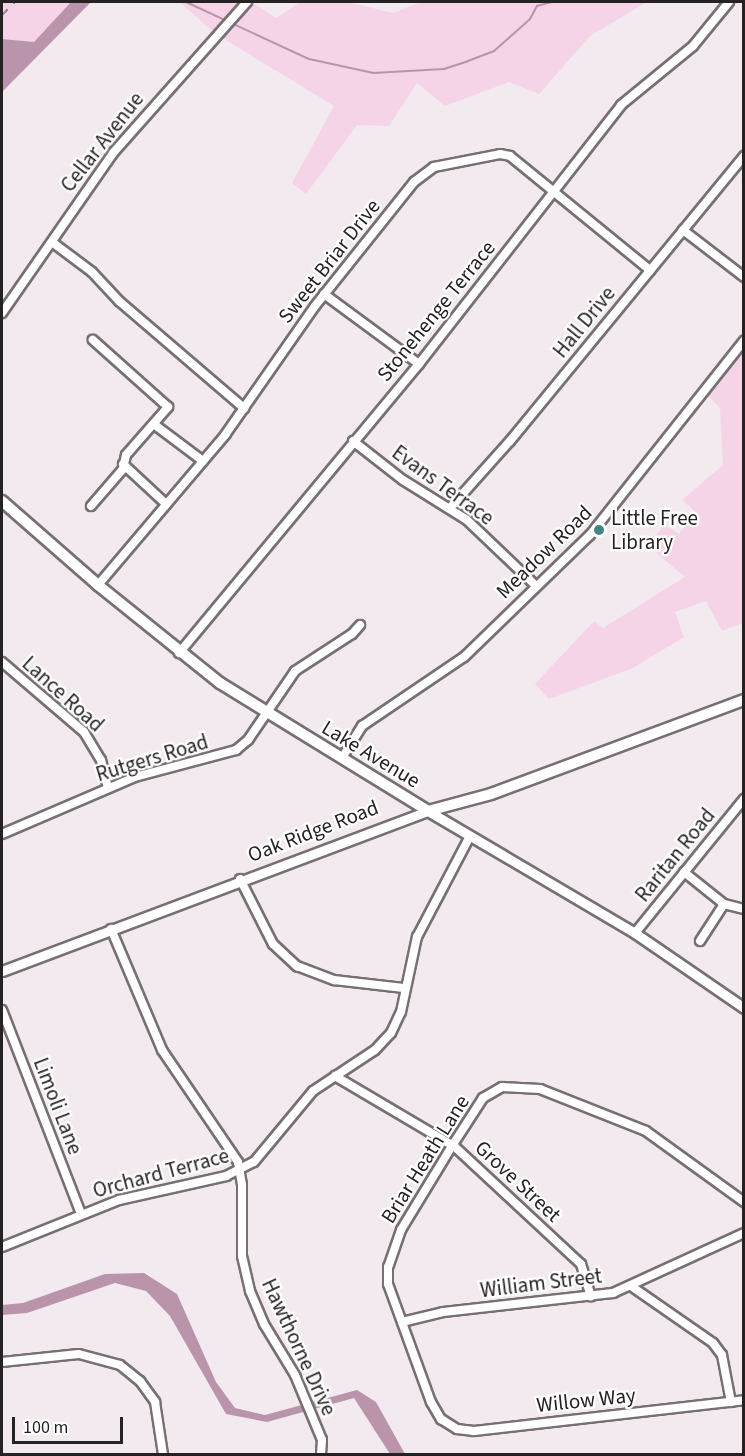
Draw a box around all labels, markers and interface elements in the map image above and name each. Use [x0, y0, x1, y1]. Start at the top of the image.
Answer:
street label: Cellar Avenue [55, 87, 149, 197]
street label: Sweet Briar Drive [273, 194, 385, 328]
street label: Stonehenge Terrace [372, 236, 500, 386]
street label: Hall Drive [548, 281, 620, 363]
street label: Evans Terrace [387, 440, 499, 530]
street label: Meadow Road [491, 500, 597, 604]
place label: Little Free Library [611, 505, 698, 555]
marker: Little Free Library [592, 523, 606, 537]
street label: Lance Road [17, 651, 109, 737]
street label: Lake Avenue [317, 715, 425, 793]
street label: Rutgers Road [93, 729, 211, 787]
street label: Oak Ridge Road [244, 795, 382, 867]
street label: Raritan Road [630, 803, 720, 907]
street label: Limoli Lane [28, 1054, 88, 1158]
street label: Briar Heath Lane [376, 1090, 474, 1228]
street label: Grove Street [470, 1135, 566, 1227]
street label: Orchard Terrace [90, 1143, 232, 1203]
street label: William Street [479, 1263, 603, 1303]
street label: Hawthorne Drive [256, 1275, 342, 1419]
street label: Willow Way [535, 1382, 637, 1418]
scale bar [15, 1405, 126, 1443]
text: 100 m [23, 1415, 68, 1440]

